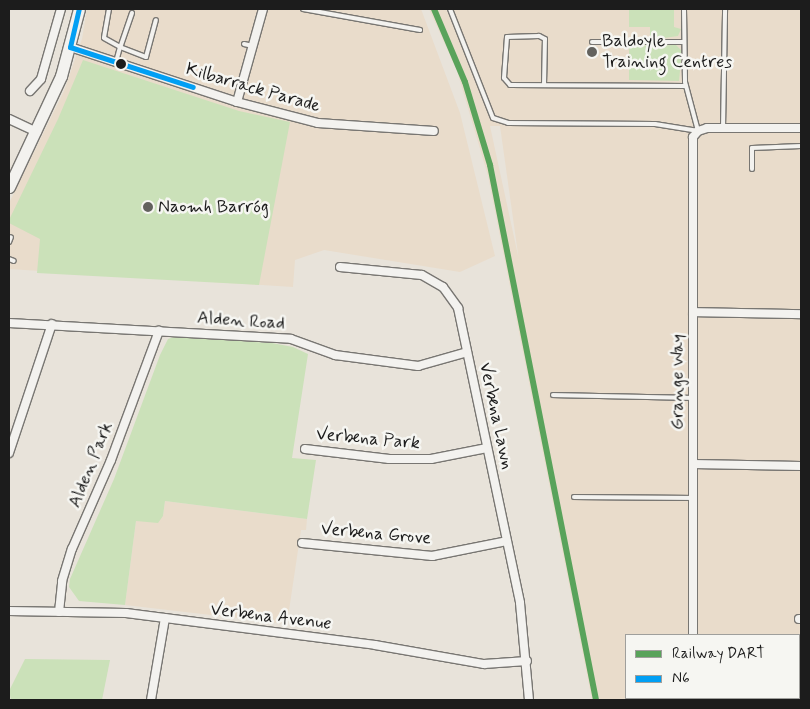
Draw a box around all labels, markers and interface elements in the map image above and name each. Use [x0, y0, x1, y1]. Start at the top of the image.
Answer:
place label: Baldoyle Training Centres [602, 31, 735, 74]
marker: Baldoyle Training Centres [586, 46, 598, 58]
street label: Kilbarrack Parade [183, 58, 323, 118]
unlabelled marker [116, 59, 126, 69]
place label: Naomh Barróg [158, 196, 269, 218]
marker: Naomh Barróg [142, 201, 154, 213]
street label: Alden Road [196, 307, 286, 335]
street label: Grange Way [667, 333, 689, 431]
street label: Verbena Lawn [474, 358, 518, 474]
street label: Alden Park [64, 420, 118, 510]
street label: Verbena Park [316, 424, 420, 454]
street label: Verbena Grove [320, 518, 432, 550]
street label: Verbena Avenue [208, 599, 334, 635]
legend [625, 634, 800, 699]
text: Railway DART [672, 644, 765, 664]
text: N6 [672, 669, 690, 689]

